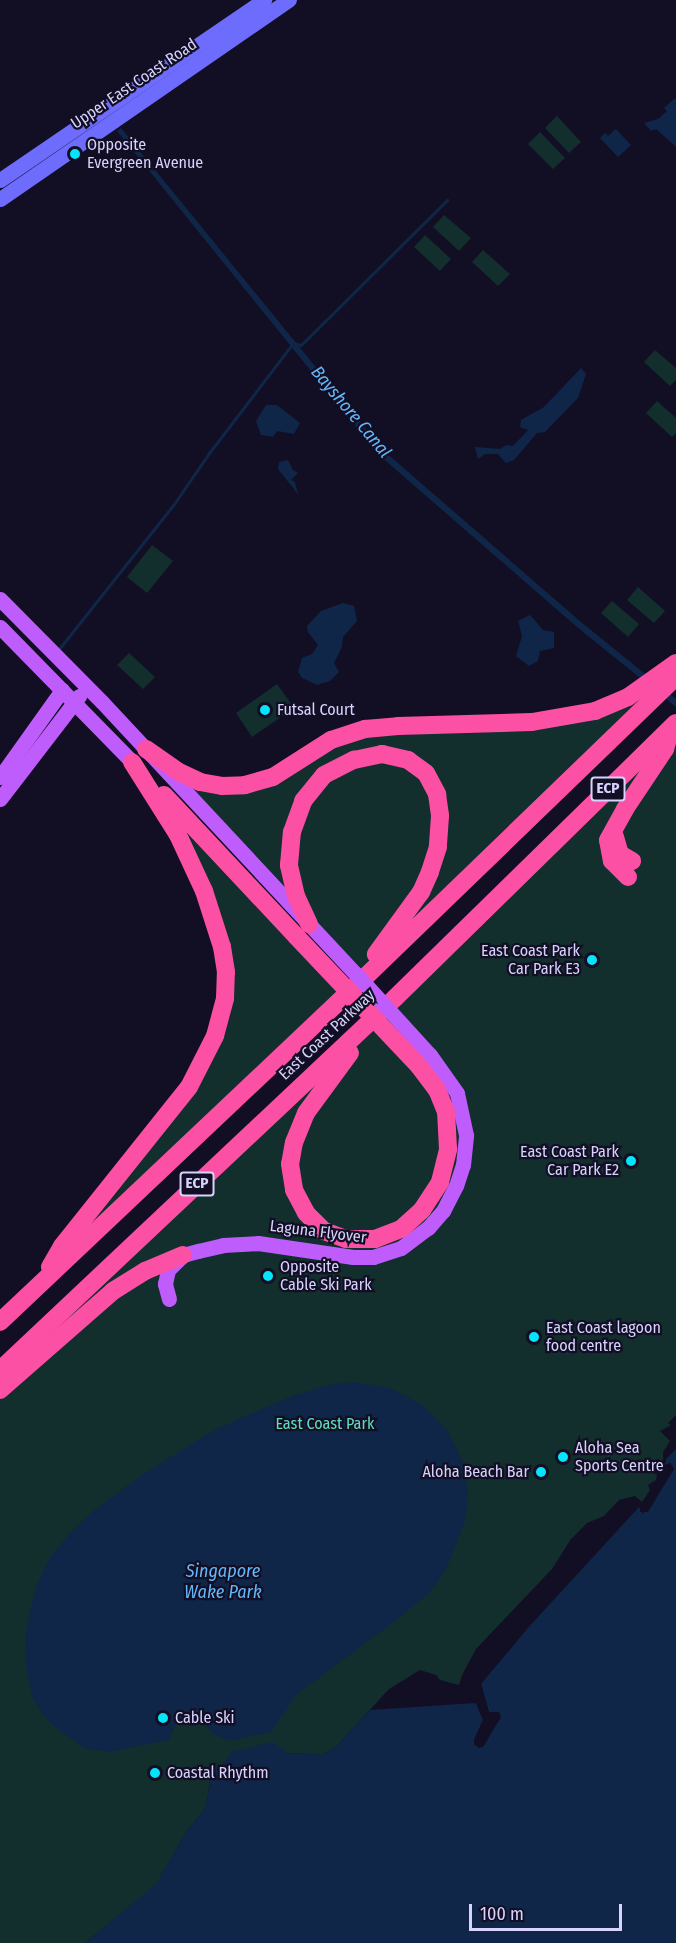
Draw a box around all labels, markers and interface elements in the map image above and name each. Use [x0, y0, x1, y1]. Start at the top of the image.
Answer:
street label: Upper East Coast Road [68, 35, 200, 133]
place label: Opposite Evergreen Avenue [87, 135, 203, 173]
marker: Opposite Evergreen Avenue [68, 147, 82, 161]
water label: Bayshore Canal [306, 362, 396, 462]
place label: Futsal Court [277, 700, 355, 720]
marker: Futsal Court [258, 703, 272, 717]
road number: ECP [590, 777, 626, 801]
place label: East Coast Park Car Park E3 [481, 941, 580, 979]
marker: East Coast Park Car Park E3 [585, 953, 599, 967]
street label: East Coast Parkway [275, 986, 379, 1084]
place label: East Coast Park Car Park E2 [520, 1142, 619, 1180]
marker: East Coast Park Car Park E2 [624, 1154, 638, 1168]
road number: ECP [179, 1172, 215, 1196]
street label: Laguna Flyover [269, 1217, 367, 1247]
place label: Opposite Cable Ski Park [280, 1257, 372, 1295]
marker: Opposite Cable Ski Park [261, 1269, 275, 1283]
place label: East Coast lagoon food centre [546, 1318, 661, 1356]
marker: East Coast lagoon food centre [527, 1330, 541, 1344]
park label: East Coast Park [276, 1414, 374, 1434]
place label: Aloha Sea Sports Centre [575, 1438, 664, 1476]
marker: Aloha Sea Sports Centre [556, 1450, 570, 1464]
place label: Aloha Beach Bar [422, 1462, 529, 1482]
marker: Aloha Beach Bar [534, 1465, 548, 1479]
water label: Singapore Wake Park [184, 1561, 262, 1604]
place label: Cable Ski [175, 1708, 235, 1728]
marker: Cable Ski [156, 1711, 170, 1725]
place label: Coastal Rhythm [167, 1763, 269, 1783]
marker: Coastal Rhythm [148, 1766, 162, 1780]
scale bar [472, 1892, 625, 1930]
text: 100 m [480, 1903, 524, 1925]

